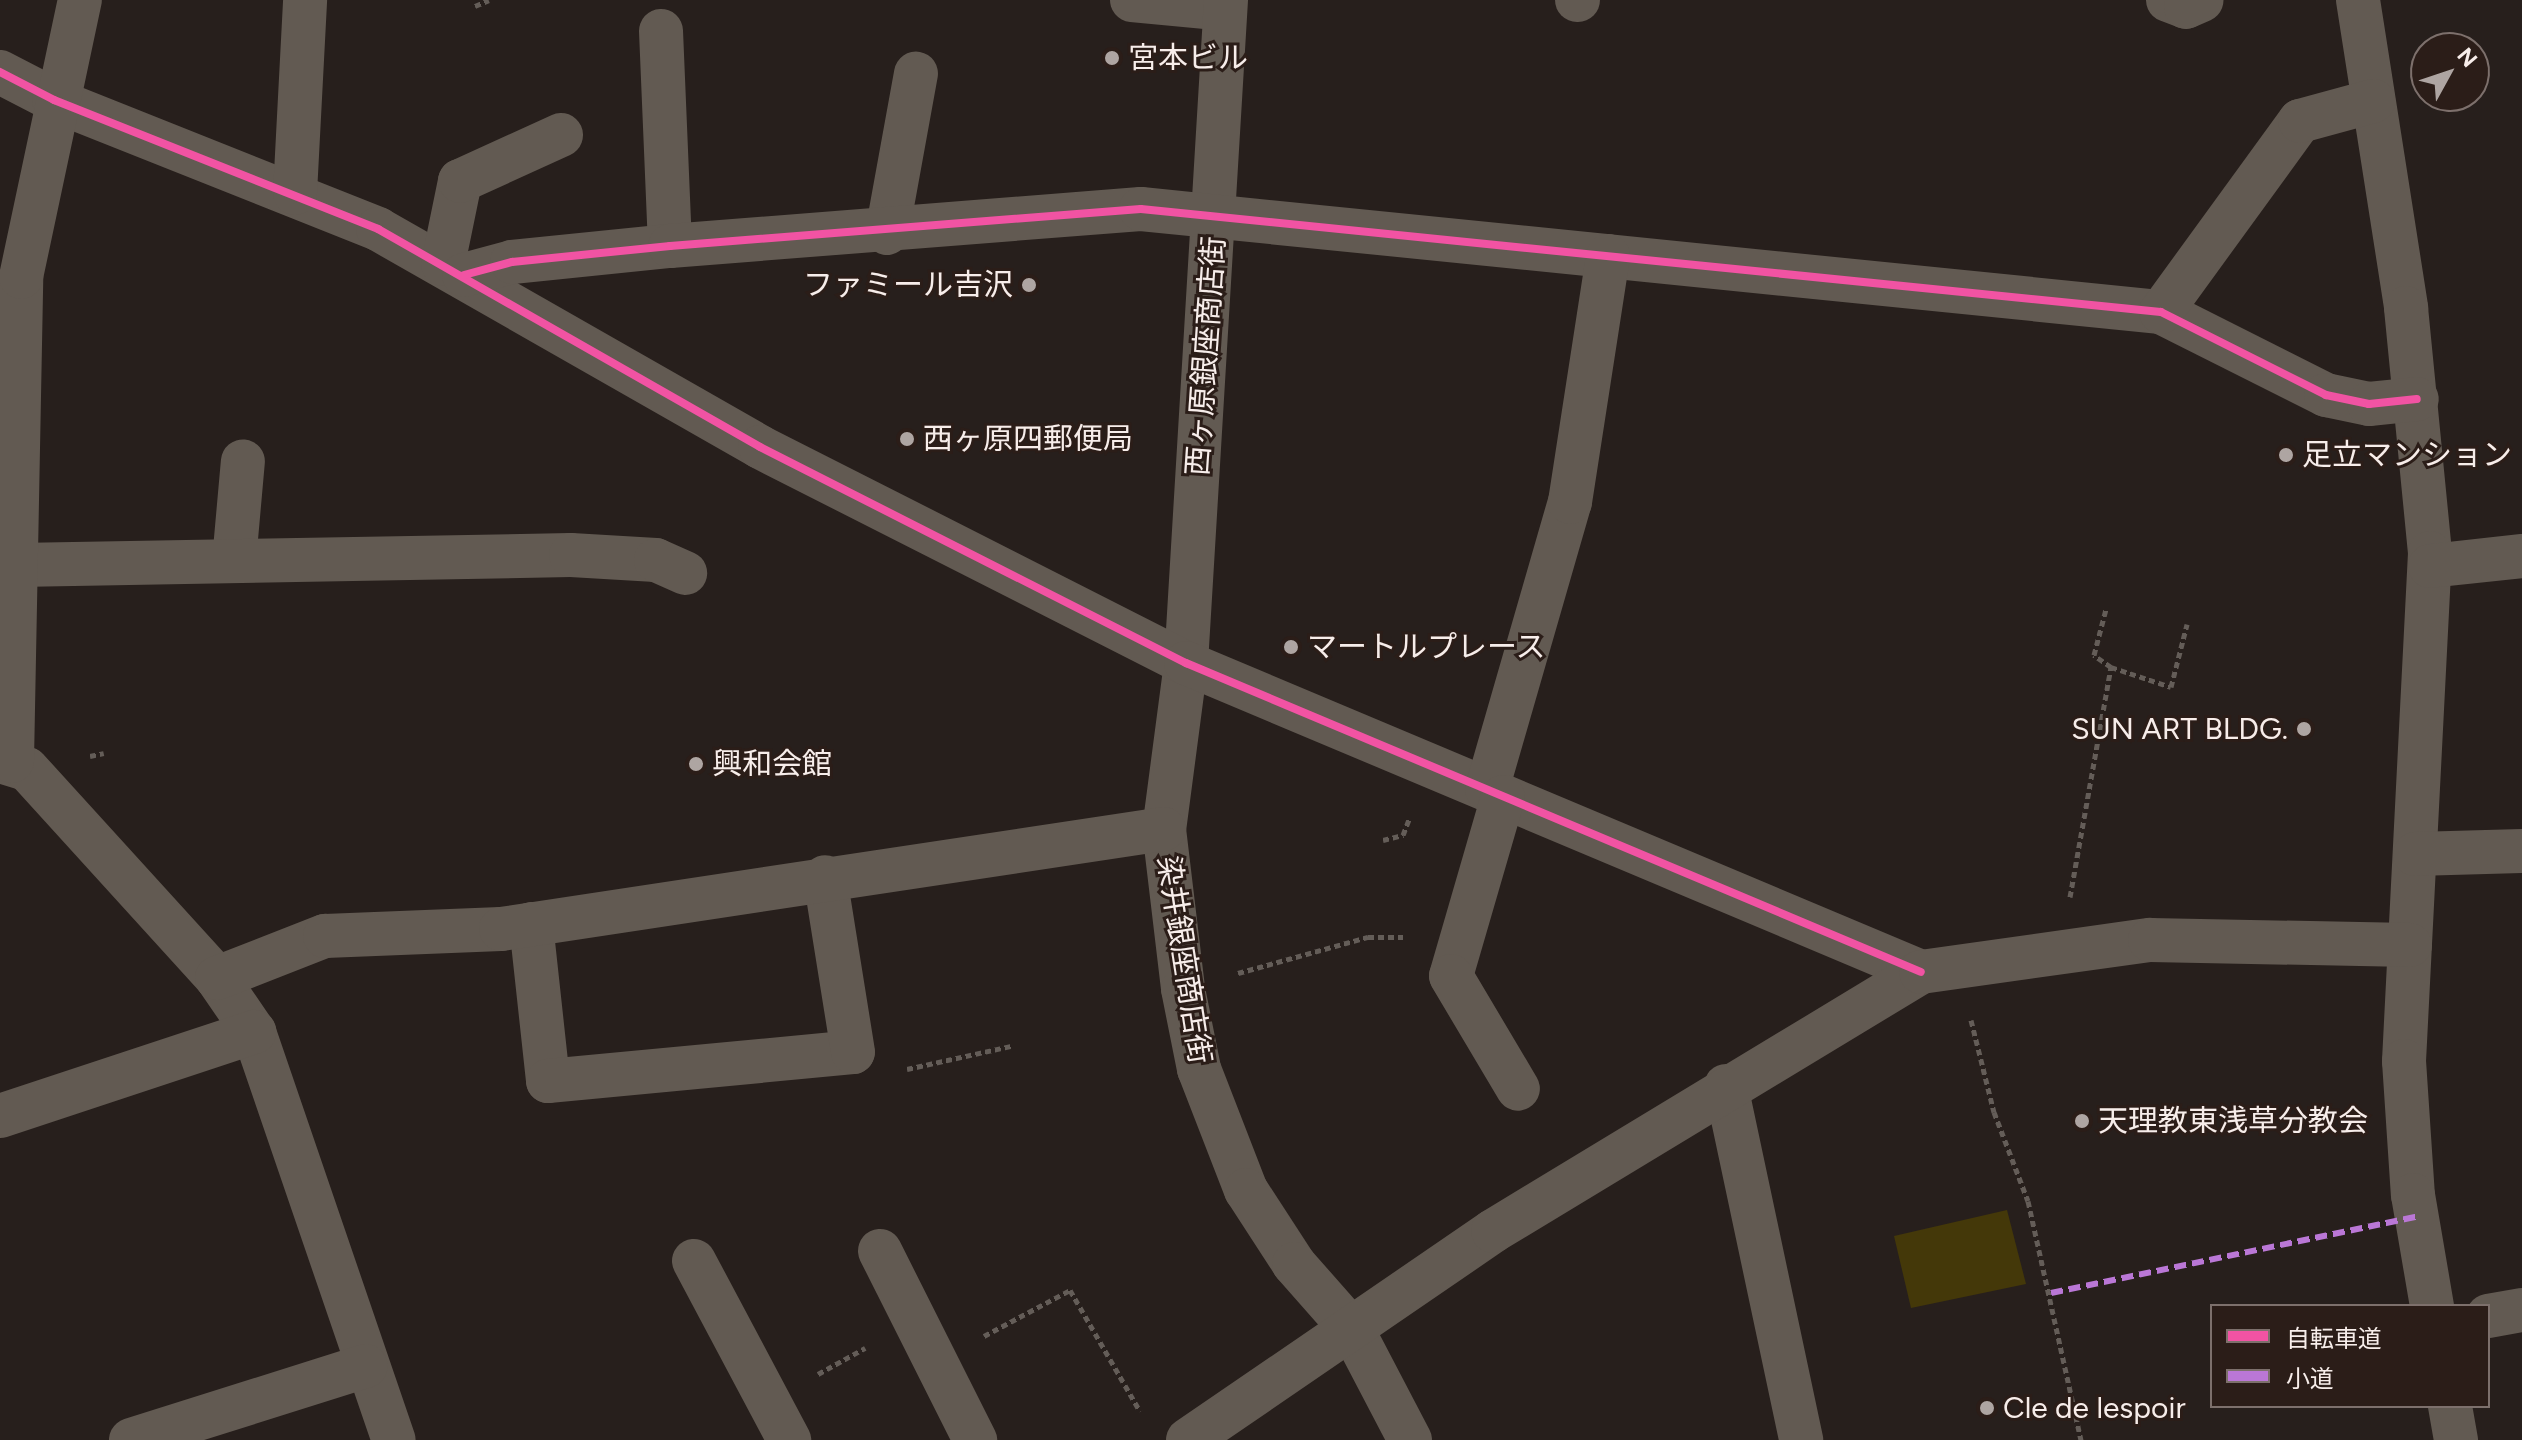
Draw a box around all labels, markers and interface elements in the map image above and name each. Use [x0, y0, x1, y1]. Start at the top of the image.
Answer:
north arrow [2410, 32, 2490, 112]
place label: 宮本ビル [1128, 40, 1248, 76]
text: N [2451, 42, 2483, 73]
marker: 宮本ビル [1103, 49, 1121, 67]
street label: 西ヶ原銀座商店街 [1180, 235, 1232, 477]
place label: ファミール吉沢 [803, 267, 1013, 303]
marker: ファミール吉沢 [1020, 276, 1038, 294]
place label: 西ヶ原四郵便局 [923, 421, 1133, 457]
marker: 西ヶ原四郵便局 [898, 430, 916, 448]
place label: 足立マンション [2302, 437, 2512, 473]
marker: 足立マンション [2277, 446, 2295, 464]
place label: マートルプレース [1307, 629, 1547, 665]
marker: マートルプレース [1282, 638, 1300, 656]
place label: SUN ART BLDG. [2071, 711, 2288, 747]
marker: SUN ART BLDG. [2295, 720, 2313, 738]
place label: 興和会館 [712, 746, 832, 782]
marker: 興和会館 [687, 755, 705, 773]
street label: 染井銀座商店街 [1150, 853, 1218, 1067]
place label: 天理教東浅草分教会 [2098, 1103, 2368, 1139]
marker: 天理教東浅草分教会 [2073, 1112, 2091, 1130]
legend [2210, 1304, 2490, 1408]
text: 自転車道 [2286, 1324, 2382, 1353]
text: 小道 [2286, 1364, 2334, 1393]
place label: Cle de lespoir [2003, 1390, 2186, 1426]
marker: Cle de lespoir [1978, 1399, 1996, 1417]

